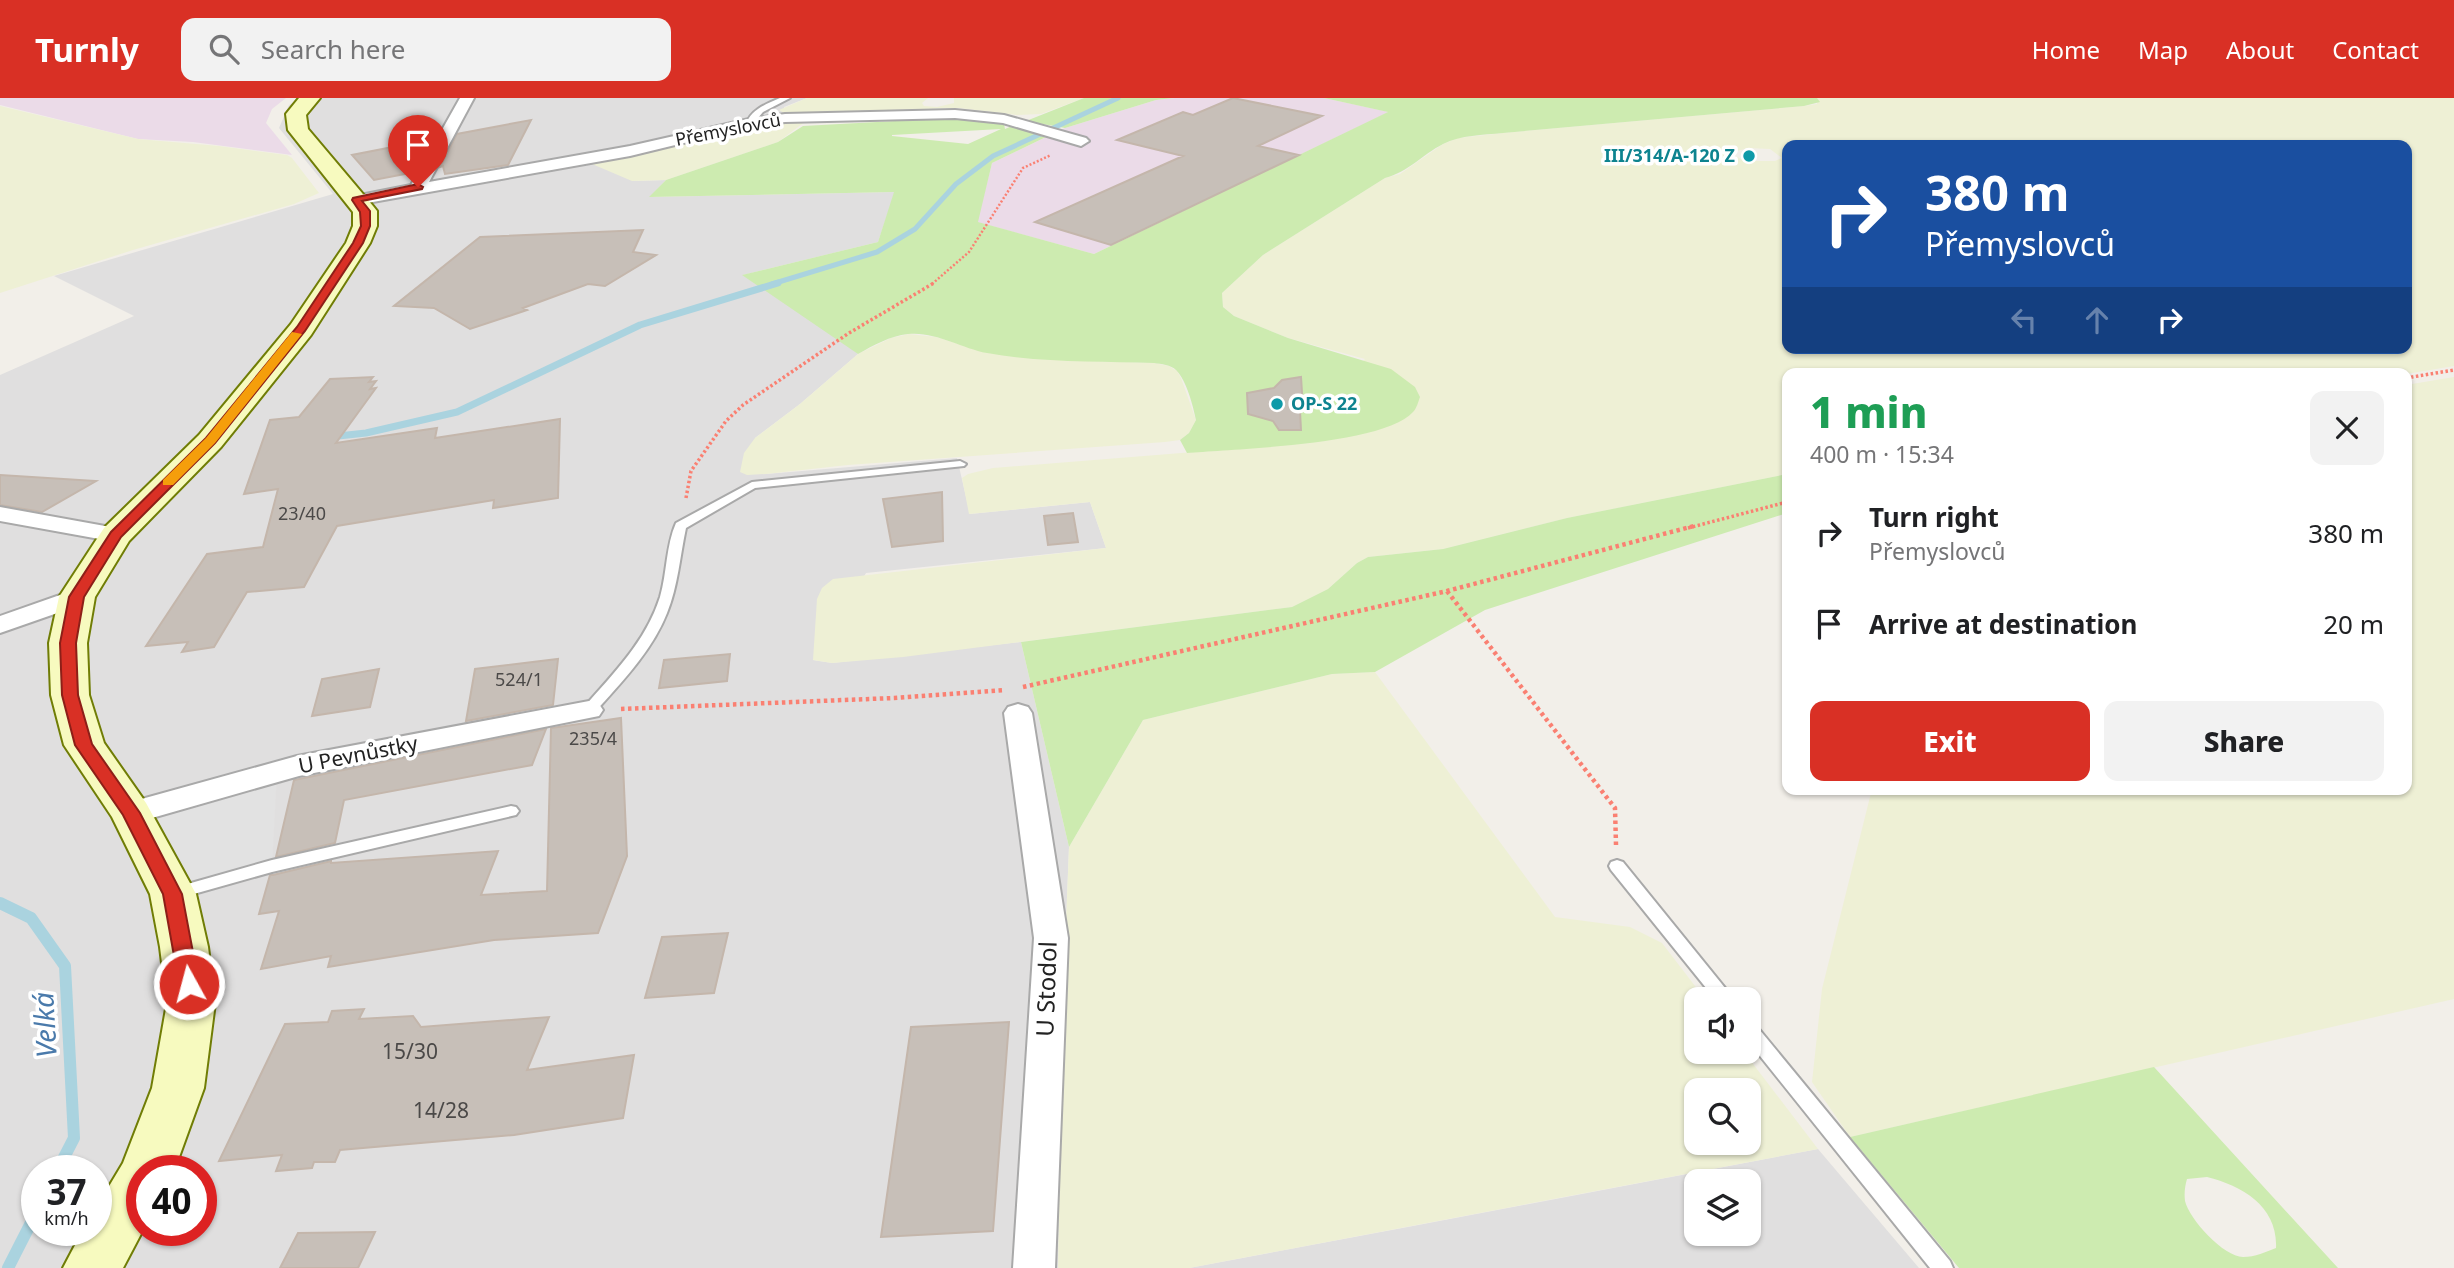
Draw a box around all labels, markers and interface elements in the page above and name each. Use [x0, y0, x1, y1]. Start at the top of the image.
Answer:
search box [181, 18, 671, 81]
text: Turnly [35, 27, 139, 72]
icon: search [205, 30, 243, 68]
text: Search here [261, 31, 405, 67]
text: Home [2032, 33, 2100, 66]
text: Map [2138, 33, 2188, 66]
text: About [2226, 33, 2294, 66]
text: Contact [2332, 33, 2419, 66]
street label: Přemyslovců [673, 107, 783, 151]
pin [388, 115, 448, 187]
icon: arrive [399, 126, 437, 164]
place label: III/314/A-120 Z [1604, 143, 1735, 167]
marker: III/314/A-120 Z [1741, 148, 1757, 164]
text: 380 m [1925, 159, 2070, 225]
icon: right [1810, 168, 1901, 259]
text: Přemyslovců [1925, 222, 2115, 265]
icon: left [2005, 301, 2043, 339]
icon: ahead [2078, 301, 2116, 339]
icon: right [2151, 301, 2189, 339]
text: 1 min [1810, 383, 1927, 440]
place label: OP-S 22 [1291, 391, 1357, 415]
button: close [2310, 391, 2384, 465]
marker: OP-S 22 [1269, 396, 1285, 412]
text: 400 m · 15:34 [1810, 438, 1954, 470]
text: Turn right [1869, 499, 1999, 535]
house number: 23/40 [278, 501, 326, 525]
icon: right [1810, 514, 1848, 552]
text: 380 m [2308, 515, 2384, 551]
text: Přemyslovců [1869, 535, 2006, 567]
icon: arrive [1810, 605, 1848, 643]
text: Arrive at destination [1869, 606, 2138, 642]
text: 20 m [2323, 606, 2384, 642]
house number: 524/1 [495, 667, 543, 691]
button: Exit [1810, 701, 2090, 781]
button: Share [2104, 701, 2384, 781]
house number: 235/4 [569, 726, 617, 750]
street label: U Pevnůstky [296, 729, 420, 779]
street label: U Stodol [1027, 941, 1064, 1037]
position arrow [152, 947, 226, 1021]
map controls [1684, 987, 1761, 1246]
button: sound [1684, 987, 1761, 1064]
water label: Velká [23, 991, 65, 1059]
house number: 15/30 [382, 1037, 438, 1065]
button: search [1684, 1078, 1761, 1155]
house number: 14/28 [413, 1096, 469, 1124]
speed limit sign: 40 [126, 1155, 217, 1246]
text: 37 [46, 1168, 87, 1215]
button: layers [1684, 1169, 1761, 1246]
text: km/h [44, 1206, 89, 1230]

